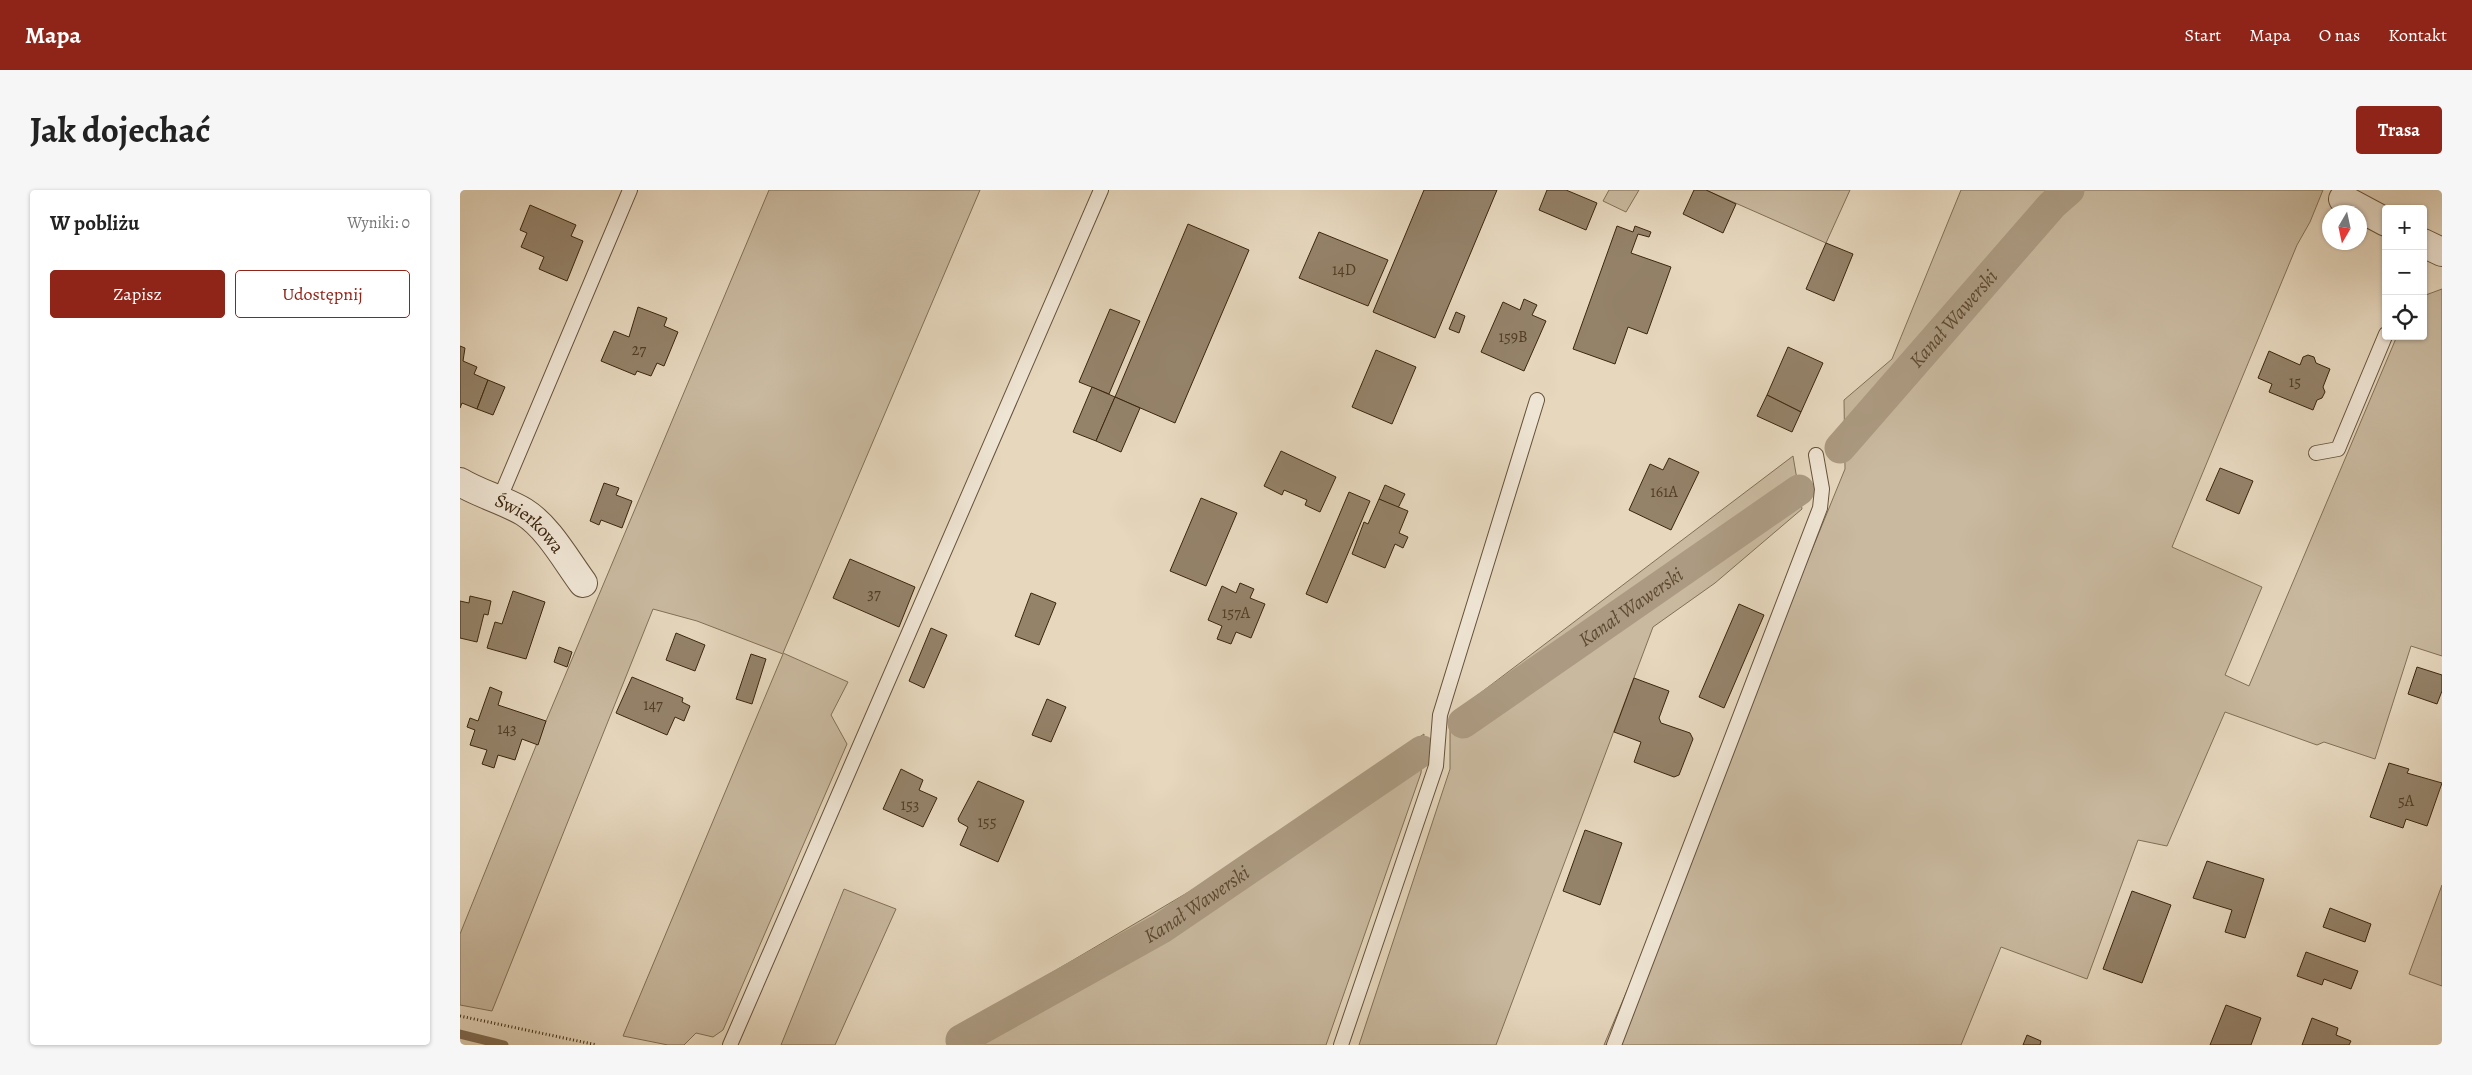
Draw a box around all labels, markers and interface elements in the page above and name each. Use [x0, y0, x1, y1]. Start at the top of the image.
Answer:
text: Mapa [25, 19, 81, 51]
text: Start [2185, 23, 2221, 47]
text: Mapa [2249, 23, 2291, 47]
text: O nas [2319, 23, 2360, 47]
text: Kontakt [2388, 23, 2447, 47]
text: Jak dojechać [30, 106, 210, 154]
button: Trasa [2356, 106, 2442, 154]
north arrow [2322, 205, 2367, 250]
map controls [2382, 205, 2427, 340]
button: + [2382, 205, 2427, 250]
text: W pobliżu [50, 209, 139, 237]
text: Wyniki: 0 [347, 212, 410, 234]
button: − [2382, 250, 2427, 295]
house number: 14D [1332, 259, 1356, 281]
water label: Kanał Wawerski [1903, 264, 2004, 374]
button: Zapisz [50, 270, 225, 318]
button: Udostępnij [235, 270, 410, 318]
button: locate [2382, 295, 2427, 340]
house number: 159B [1498, 326, 1528, 348]
house number: 27 [632, 339, 646, 361]
house number: 15 [2289, 371, 2301, 393]
house number: 161A [1650, 481, 1678, 503]
street label: Świerkowa [491, 488, 570, 559]
water label: Kanał Wawerski [1573, 561, 1689, 653]
house number: 37 [867, 583, 881, 605]
house number: 157A [1222, 602, 1251, 624]
house number: 147 [643, 694, 663, 716]
house number: 143 [497, 718, 517, 740]
house number: 5A [2398, 790, 2415, 812]
house number: 153 [900, 794, 920, 816]
house number: 155 [977, 811, 997, 833]
water label: Kanał Wawerski [1139, 859, 1255, 950]

